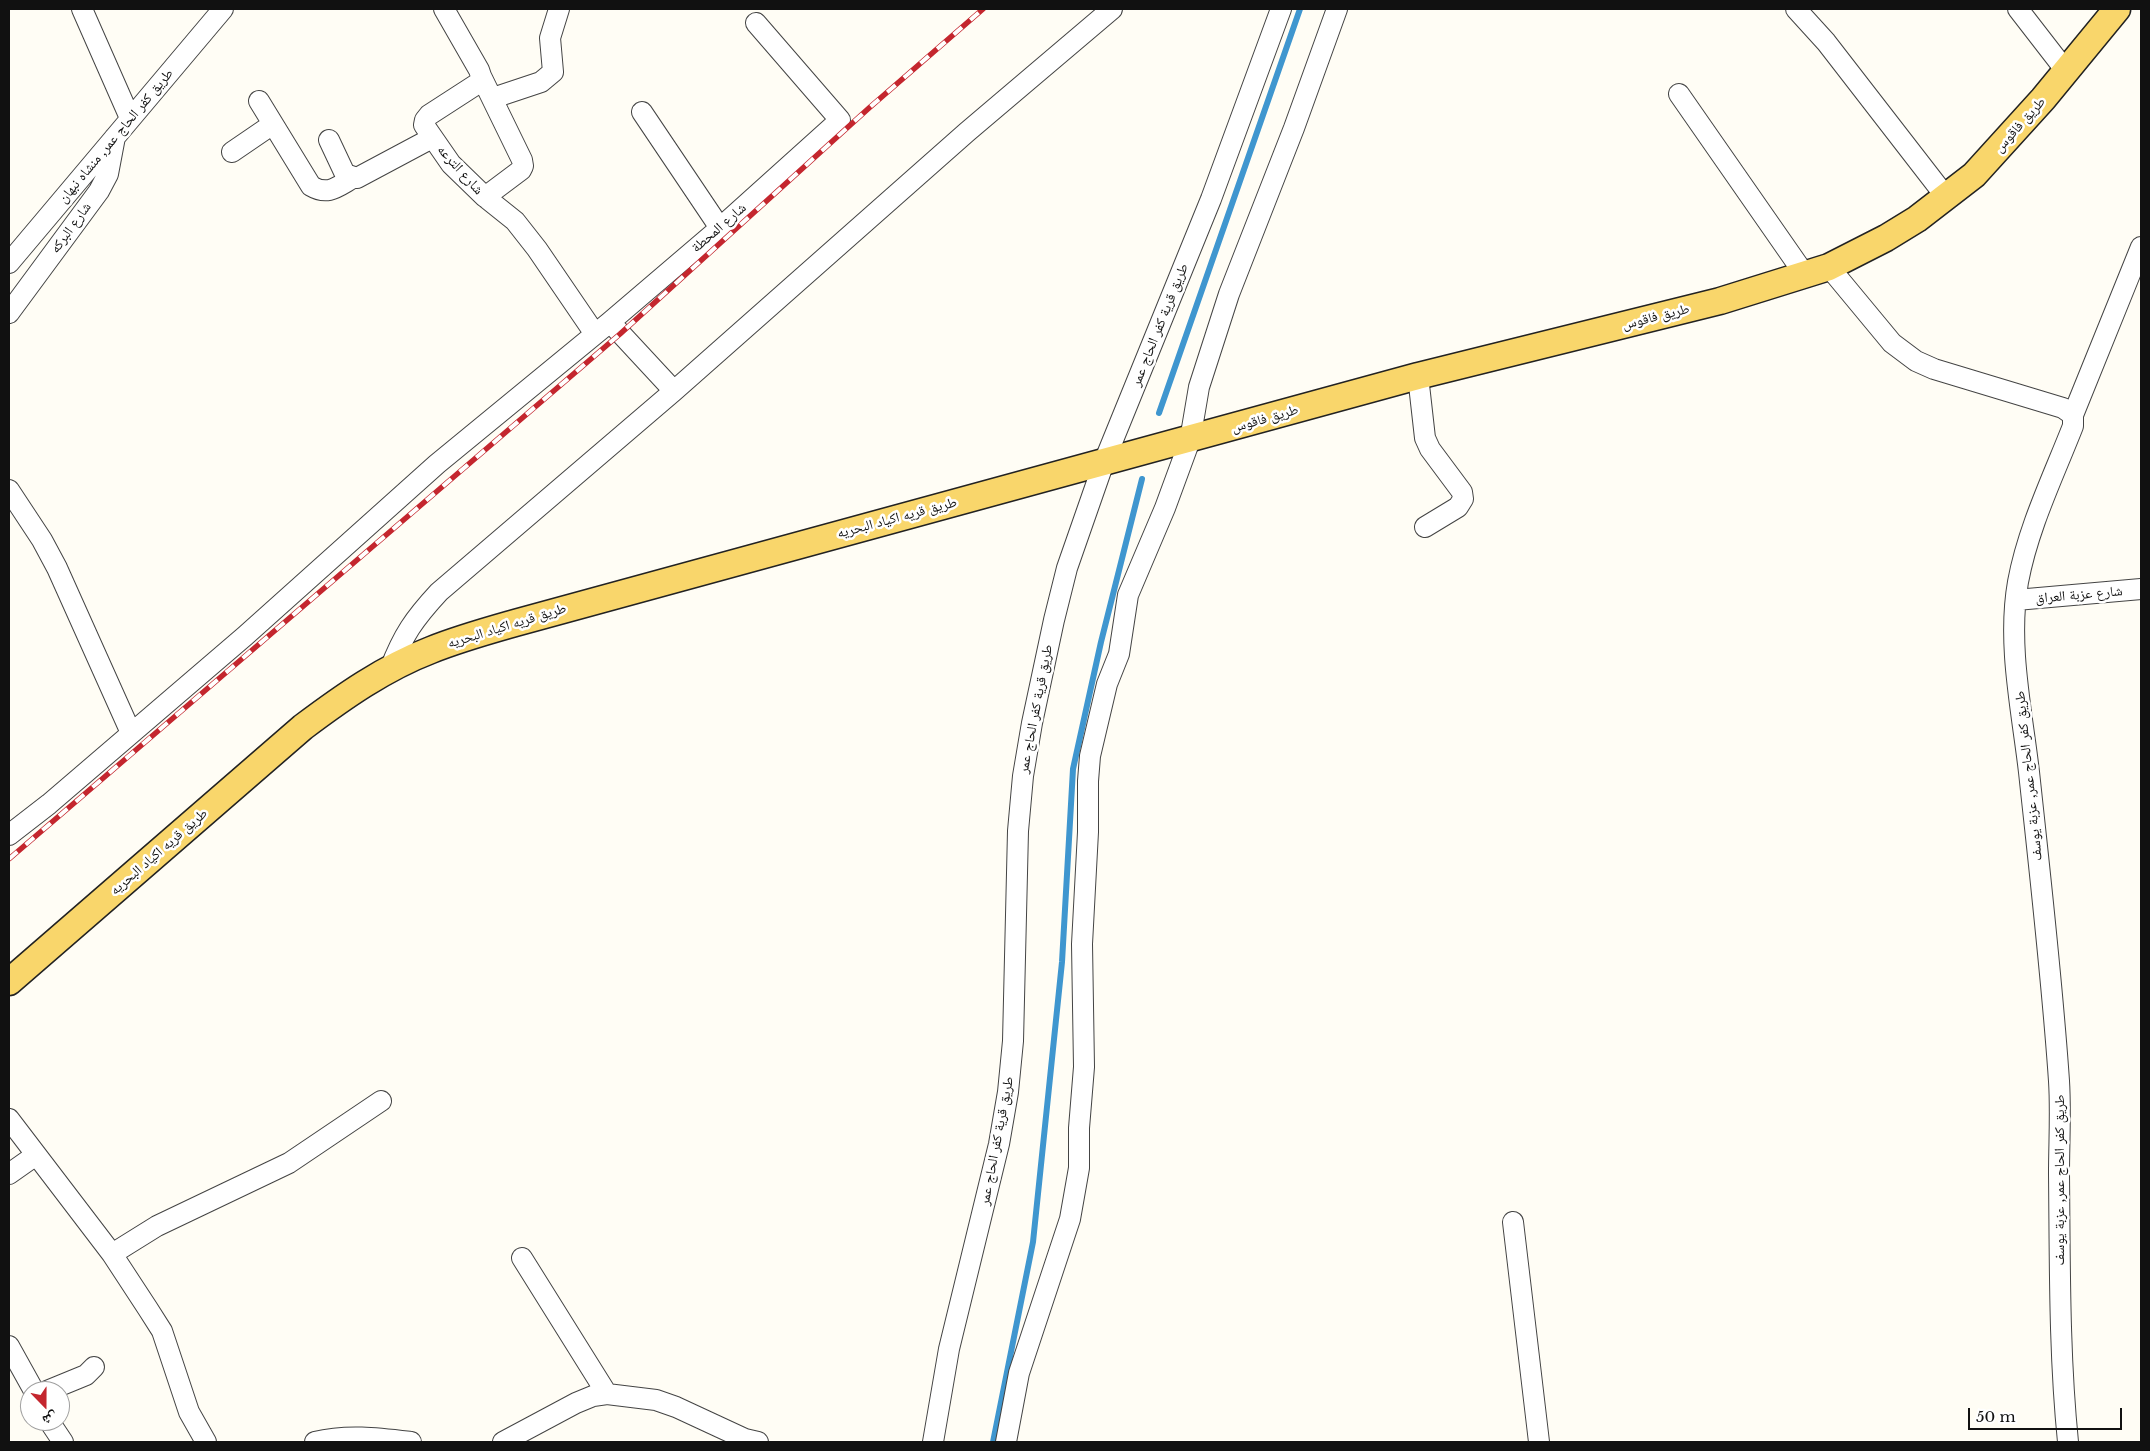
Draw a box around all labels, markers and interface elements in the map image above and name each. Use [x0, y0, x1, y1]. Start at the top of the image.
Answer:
street label: طريق كفر الحاج عمر, منشاه نبهان [55, 65, 177, 207]
street label: طريق فاقوس [1991, 94, 2049, 156]
street label: شارع الترعه [433, 142, 487, 198]
street label: شارع البركه [47, 199, 95, 257]
street label: شارع المحطة [688, 200, 750, 256]
street label: طريق قرية كفر الحاج عمر [1128, 261, 1192, 389]
street label: طريق فاقوس [1621, 301, 1691, 333]
street label: طريق فاقوس [1230, 401, 1300, 437]
street label: طريق قريه اكياد البحريه [835, 494, 959, 542]
street label: شارع عزبة العراق [2035, 583, 2123, 607]
street label: طريق قريه اكياد البحريه [446, 600, 568, 652]
street label: طريق قرية كفر الحاج عمر [1015, 643, 1057, 775]
street label: طريق كفر الحاج عمر, عزبة يوسف [2012, 690, 2046, 862]
street label: طريق قريه اكياد البحريه [107, 805, 211, 899]
street label: طريق قرية كفر الحاج عمر [976, 1075, 1018, 1207]
street label: طريق كفر الحاج عمر, عزبة يوسف [2052, 1095, 2068, 1265]
north arrow [20, 1381, 70, 1431]
scale bar [1970, 1398, 2124, 1430]
text: 50 m [1976, 1407, 2016, 1426]
text: ش [40, 1408, 61, 1430]

